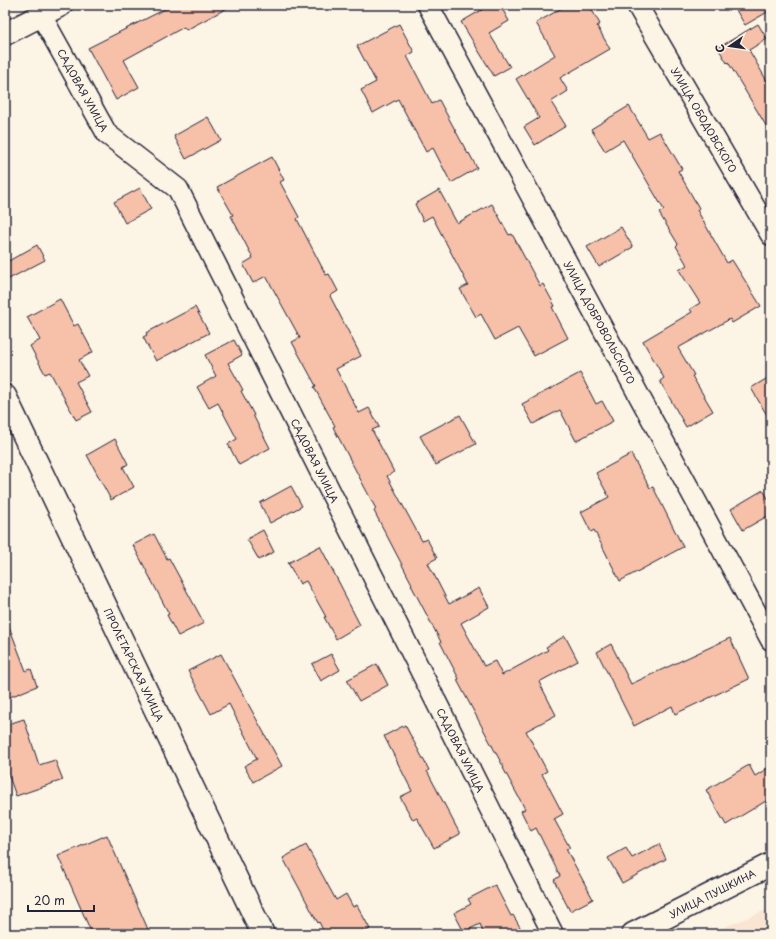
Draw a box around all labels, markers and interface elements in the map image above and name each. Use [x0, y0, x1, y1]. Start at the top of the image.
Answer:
north arrow [710, 26, 750, 66]
text: С [711, 42, 729, 54]
street label: САДОВАЯ УЛИЦА [54, 46, 112, 134]
street label: УЛИЦА ОБОДОВСКОГО [668, 64, 741, 175]
street label: УЛИЦА ДОБРОВОЛЬСКОГО [561, 258, 639, 387]
street label: САДОВАЯ УЛИЦА [288, 416, 343, 506]
street label: ПРОЛЕТАРСКАЯ УЛИЦА [101, 605, 168, 724]
street label: САДОВАЯ УЛИЦА [433, 705, 489, 795]
street label: УЛИЦА ПУШКИНА [666, 865, 758, 922]
scale bar [28, 887, 94, 913]
text: 20 m [34, 891, 65, 909]

